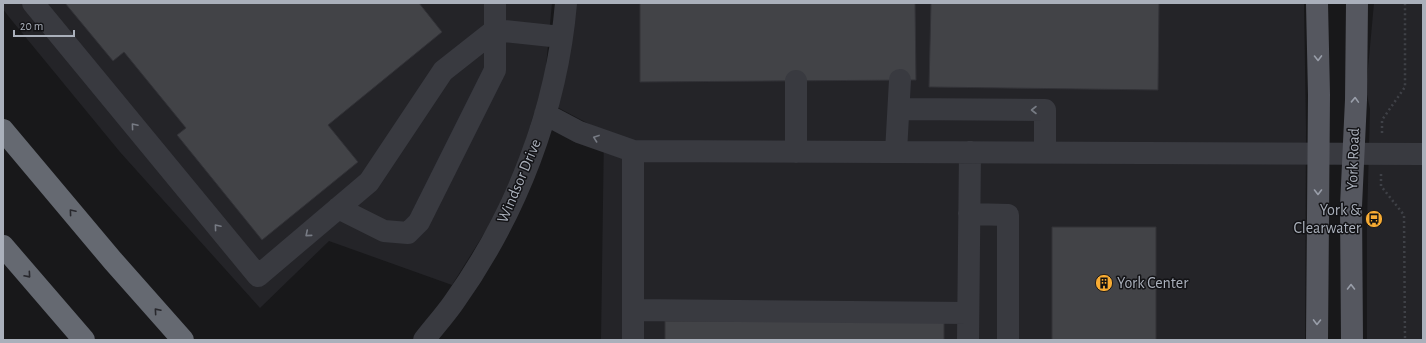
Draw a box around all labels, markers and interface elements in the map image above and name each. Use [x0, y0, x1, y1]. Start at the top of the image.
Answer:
scale bar [14, 12, 74, 38]
text: 20 m [20, 20, 43, 32]
one-way arrow [1314, 55, 1322, 61]
one-way arrow [1351, 97, 1360, 103]
one-way arrow [1031, 106, 1037, 114]
one-way arrow [132, 124, 139, 131]
street label: York Road [1344, 128, 1362, 190]
one-way arrow [592, 135, 599, 143]
street label: Windsor Drive [494, 137, 544, 225]
one-way arrow [1314, 189, 1322, 195]
place label: York & Clearwater [1293, 202, 1362, 236]
bus stop icon: York & Clearwater [1364, 209, 1384, 229]
one-way arrow [70, 210, 77, 217]
one-way arrow [215, 224, 222, 231]
one-way arrow [306, 229, 313, 236]
one-way arrow [24, 271, 31, 278]
building icon: York Center [1094, 273, 1114, 293]
place label: York Center [1117, 275, 1189, 291]
one-way arrow [1347, 284, 1356, 290]
one-way arrow [154, 308, 161, 316]
one-way arrow [1313, 319, 1321, 325]

